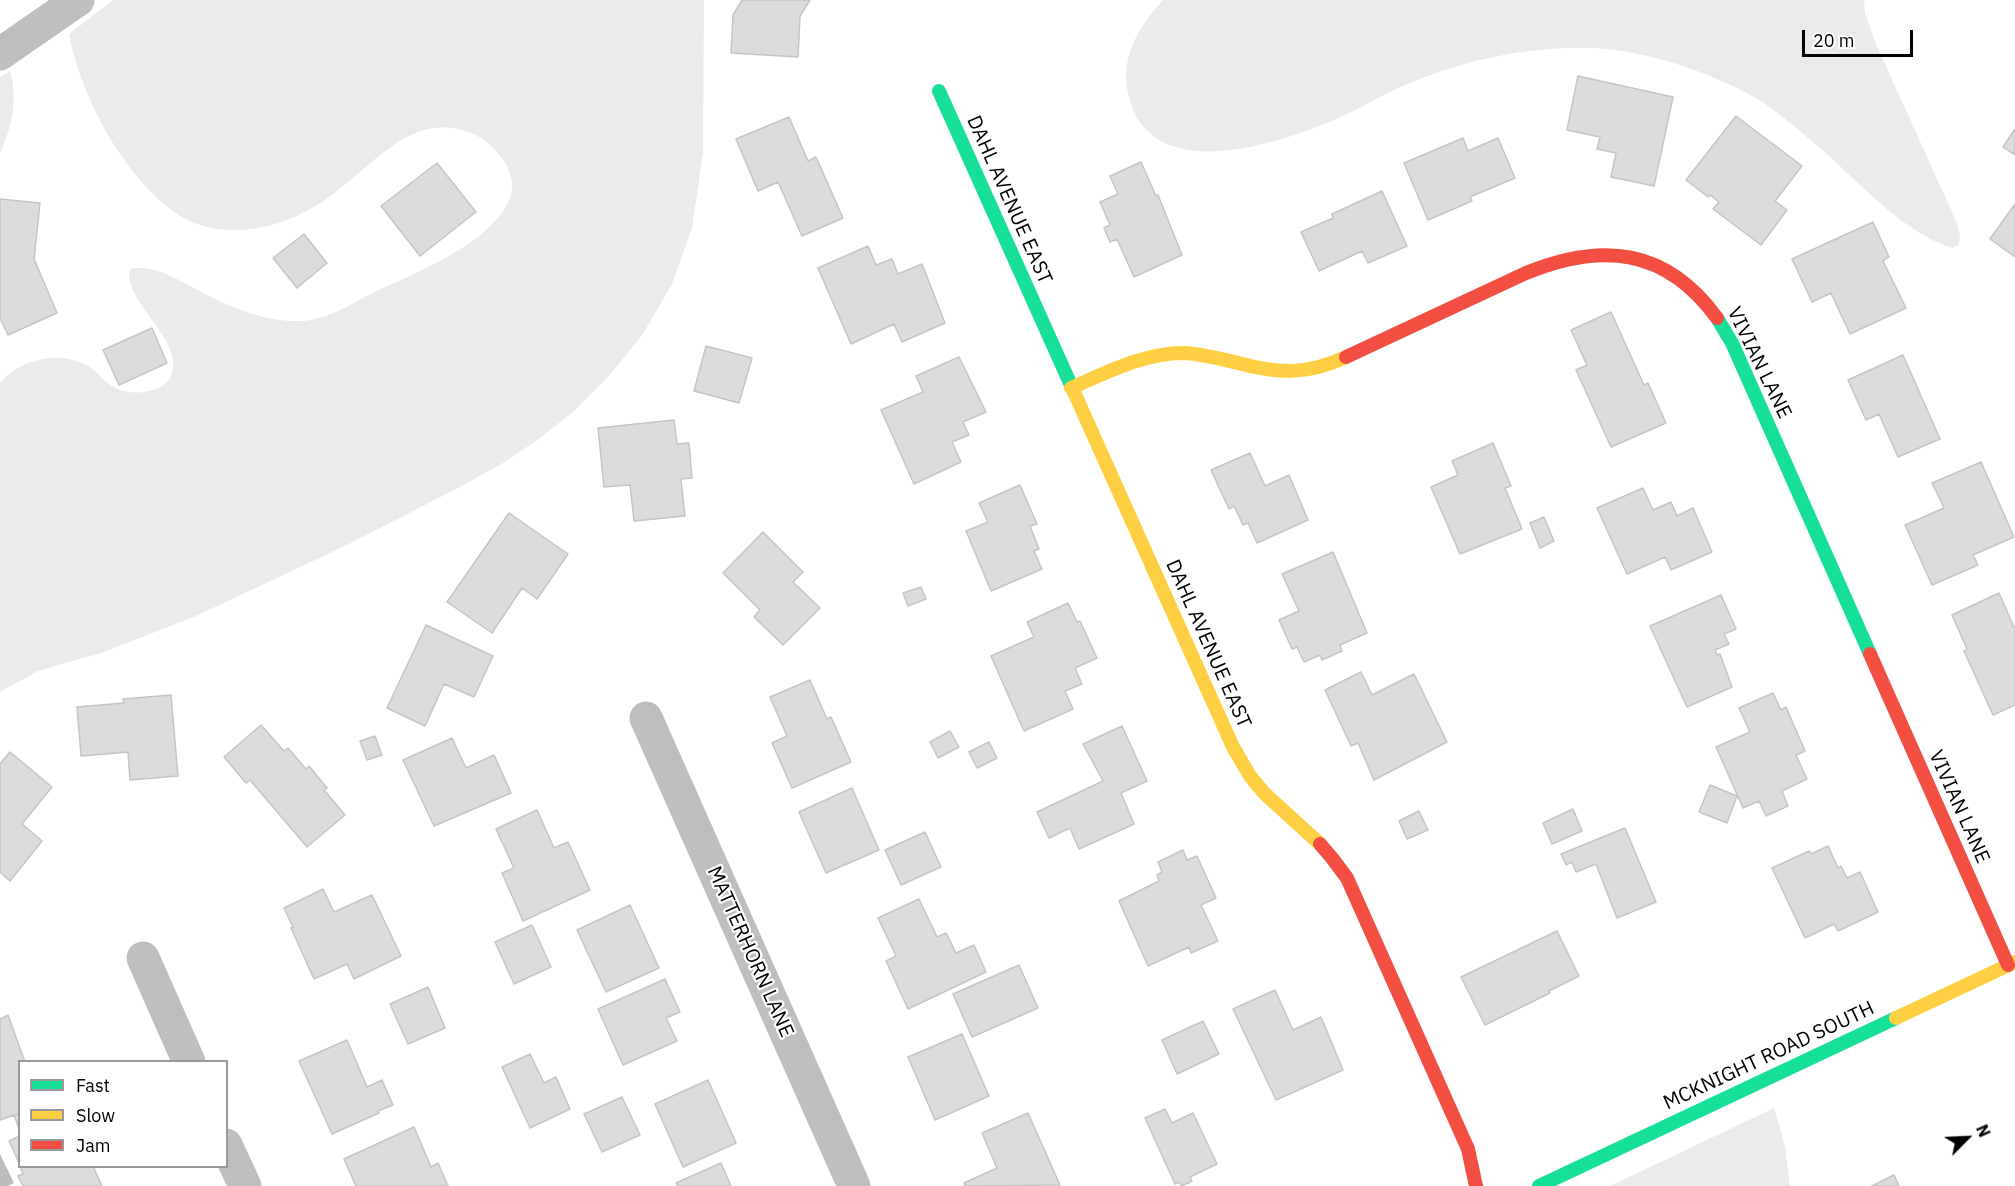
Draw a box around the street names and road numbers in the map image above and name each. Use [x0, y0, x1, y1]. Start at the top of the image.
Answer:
street label: DAHL AVENUE EAST [961, 112, 1057, 288]
street label: VIVIAN LANE [1722, 303, 1796, 423]
street label: DAHL AVENUE EAST [1160, 556, 1256, 732]
street label: VIVIAN LANE [1923, 747, 1995, 867]
street label: MATTERHORN LANE [702, 863, 798, 1041]
street label: MCKNIGHT ROAD SOUTH [1660, 997, 1878, 1115]

